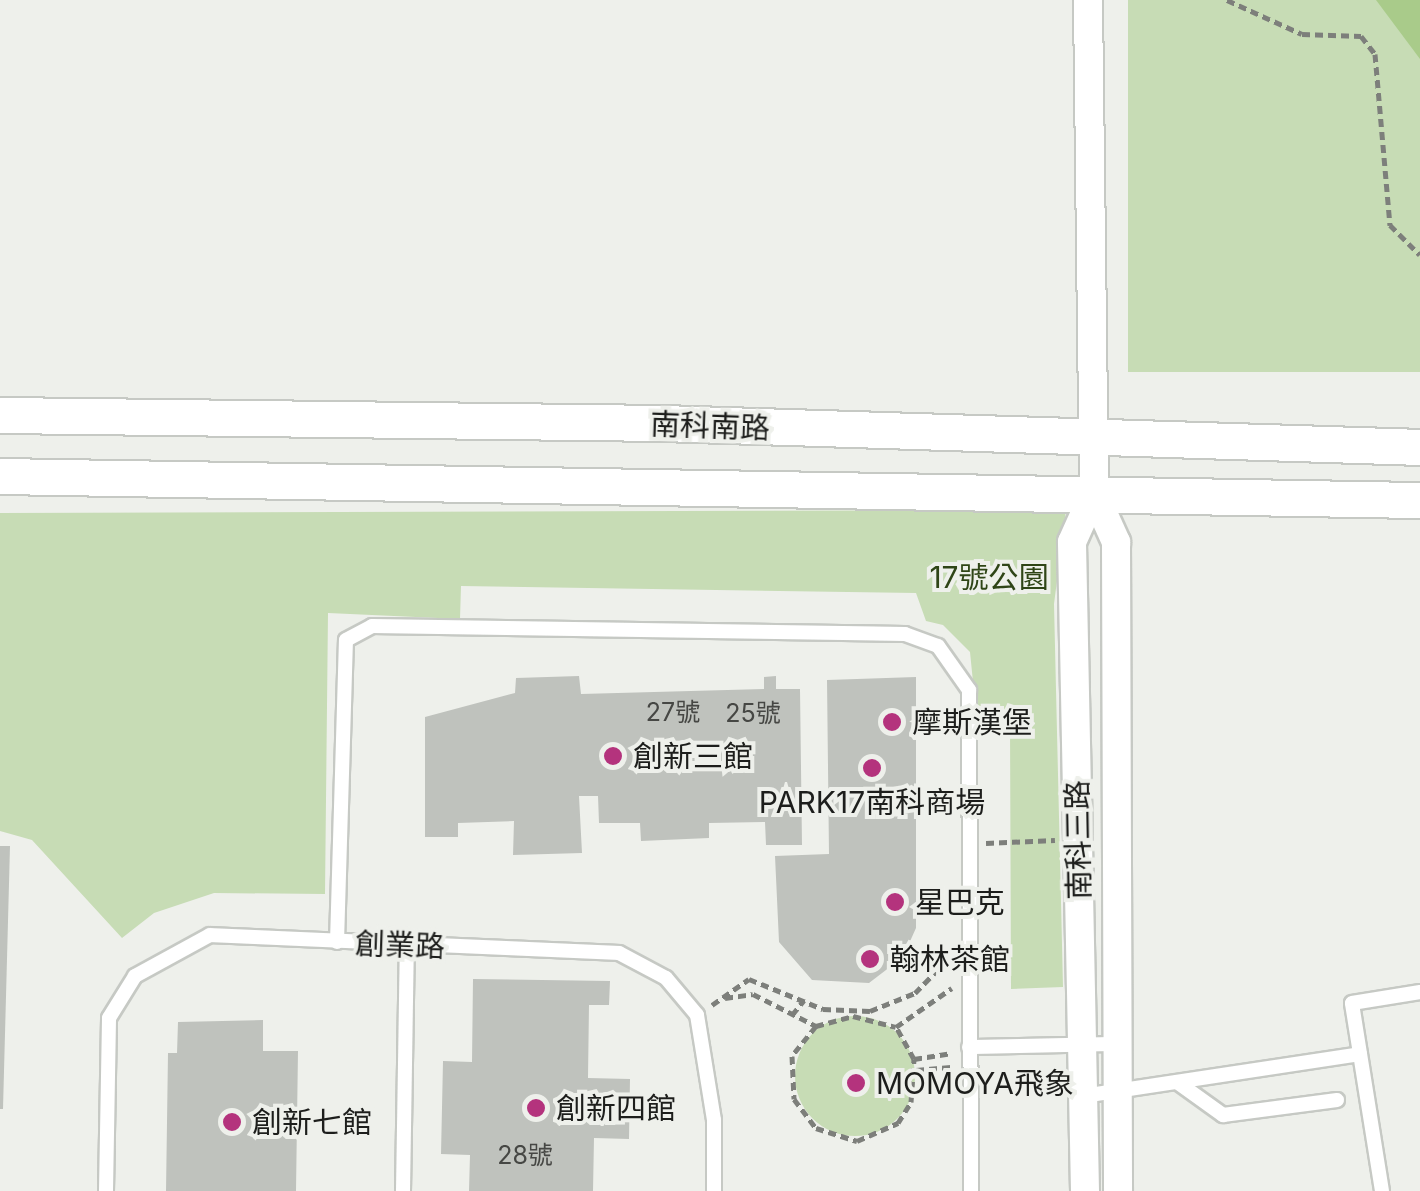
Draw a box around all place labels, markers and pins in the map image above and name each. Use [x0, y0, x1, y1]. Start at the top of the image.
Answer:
place label: 摩斯漢堡 [912, 704, 1032, 740]
marker: 摩斯漢堡 [881, 711, 903, 733]
place label: 創新三館 [633, 738, 753, 774]
marker: 創新三館 [602, 745, 624, 767]
marker: PARK17南科商場 [861, 757, 883, 779]
place label: PARK17南科商場 [759, 784, 985, 820]
place label: 星巴克 [915, 884, 1005, 920]
marker: 星巴克 [884, 891, 906, 913]
place label: 翰林茶館 [890, 941, 1010, 977]
marker: 翰林茶館 [859, 948, 881, 970]
place label: MOMOYA飛象 [876, 1065, 1074, 1101]
marker: MOMOYA飛象 [845, 1072, 867, 1094]
place label: 創新四館 [556, 1090, 676, 1126]
marker: 創新四館 [525, 1097, 547, 1119]
place label: 創新七館 [252, 1104, 372, 1140]
marker: 創新七館 [221, 1111, 243, 1133]

